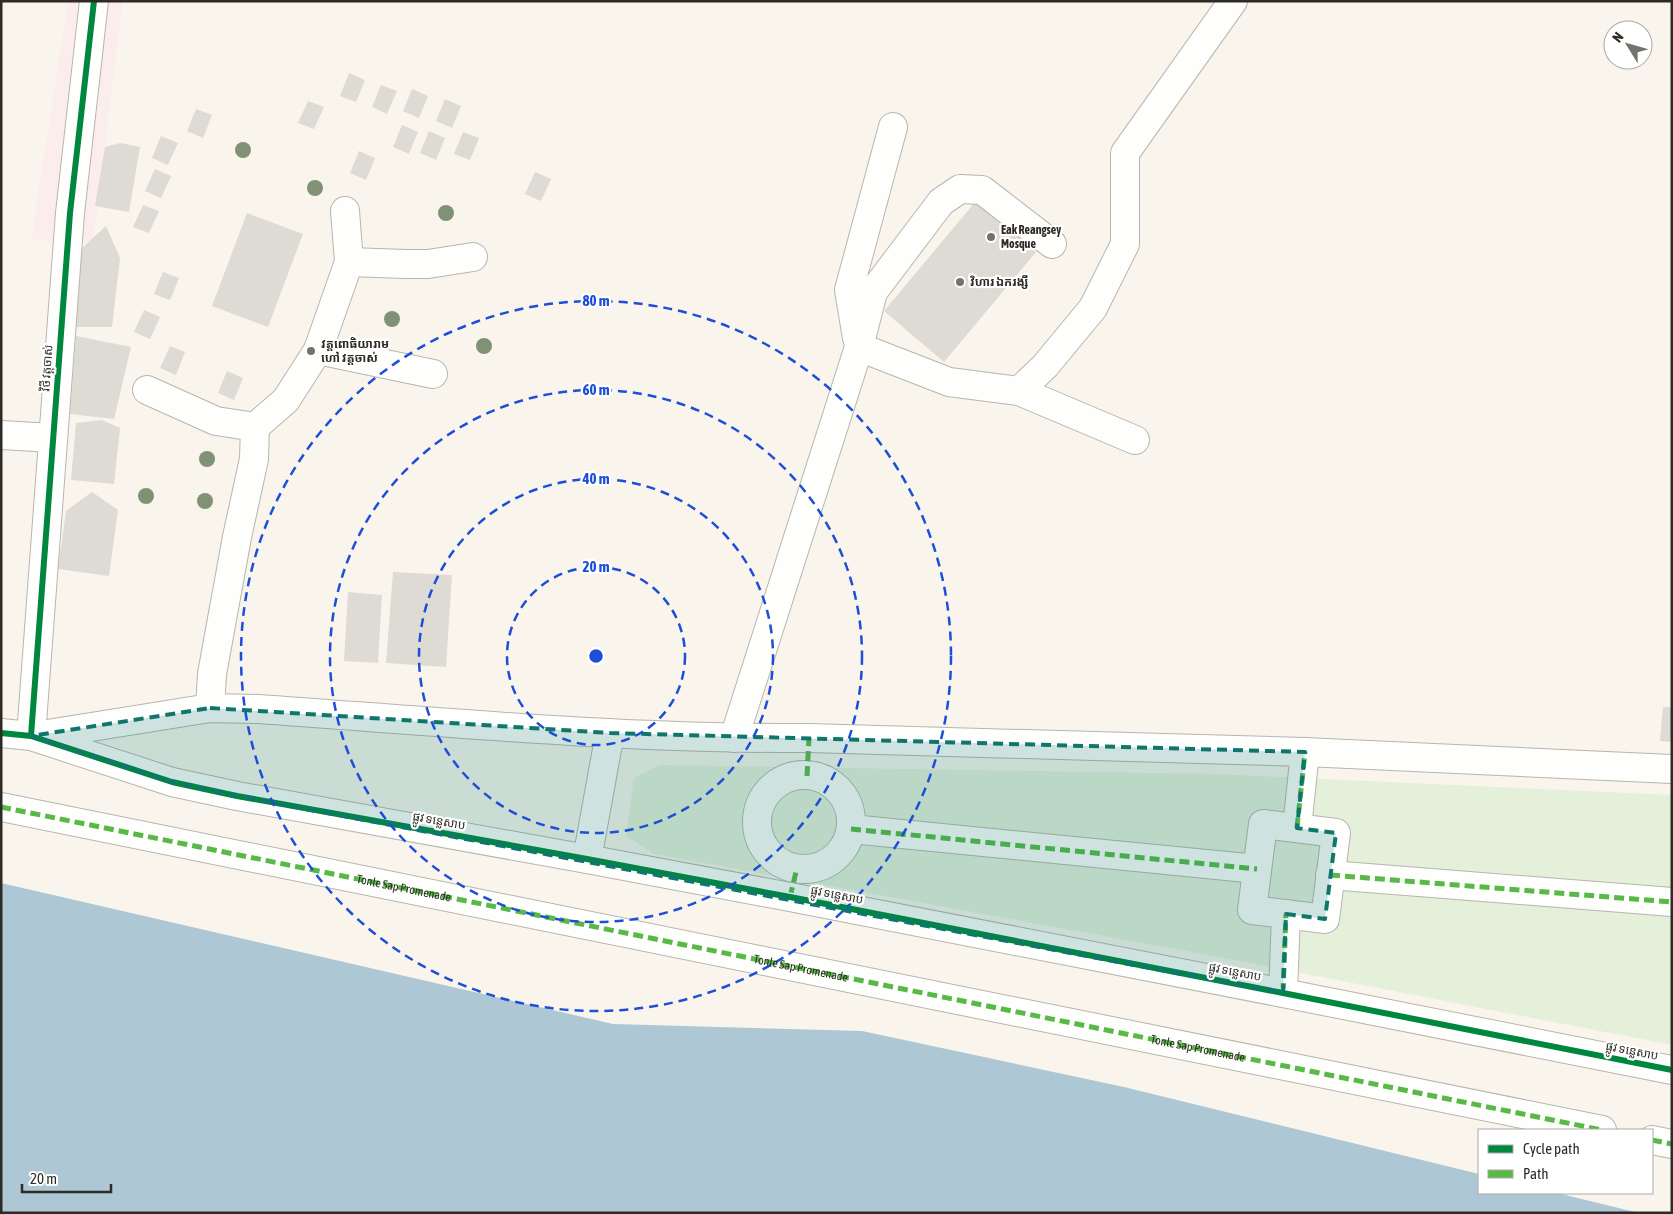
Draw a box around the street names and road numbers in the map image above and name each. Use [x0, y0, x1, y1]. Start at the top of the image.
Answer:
street label: វិថី វត្តចាស់ [38, 344, 56, 392]
street label: ផ្លូវ ទន្លេសាប [411, 809, 467, 836]
street label: Tonle Sap Promenade [355, 872, 452, 905]
street label: ផ្លូវ ទន្លេសាប [809, 883, 865, 910]
street label: Tonle Sap Promenade [752, 952, 849, 985]
street label: ផ្លូវ ទន្លេសាប [1207, 960, 1263, 987]
street label: Tonle Sap Promenade [1149, 1032, 1246, 1065]
street label: ផ្លូវ ទន្លេសាប [1604, 1039, 1660, 1066]

